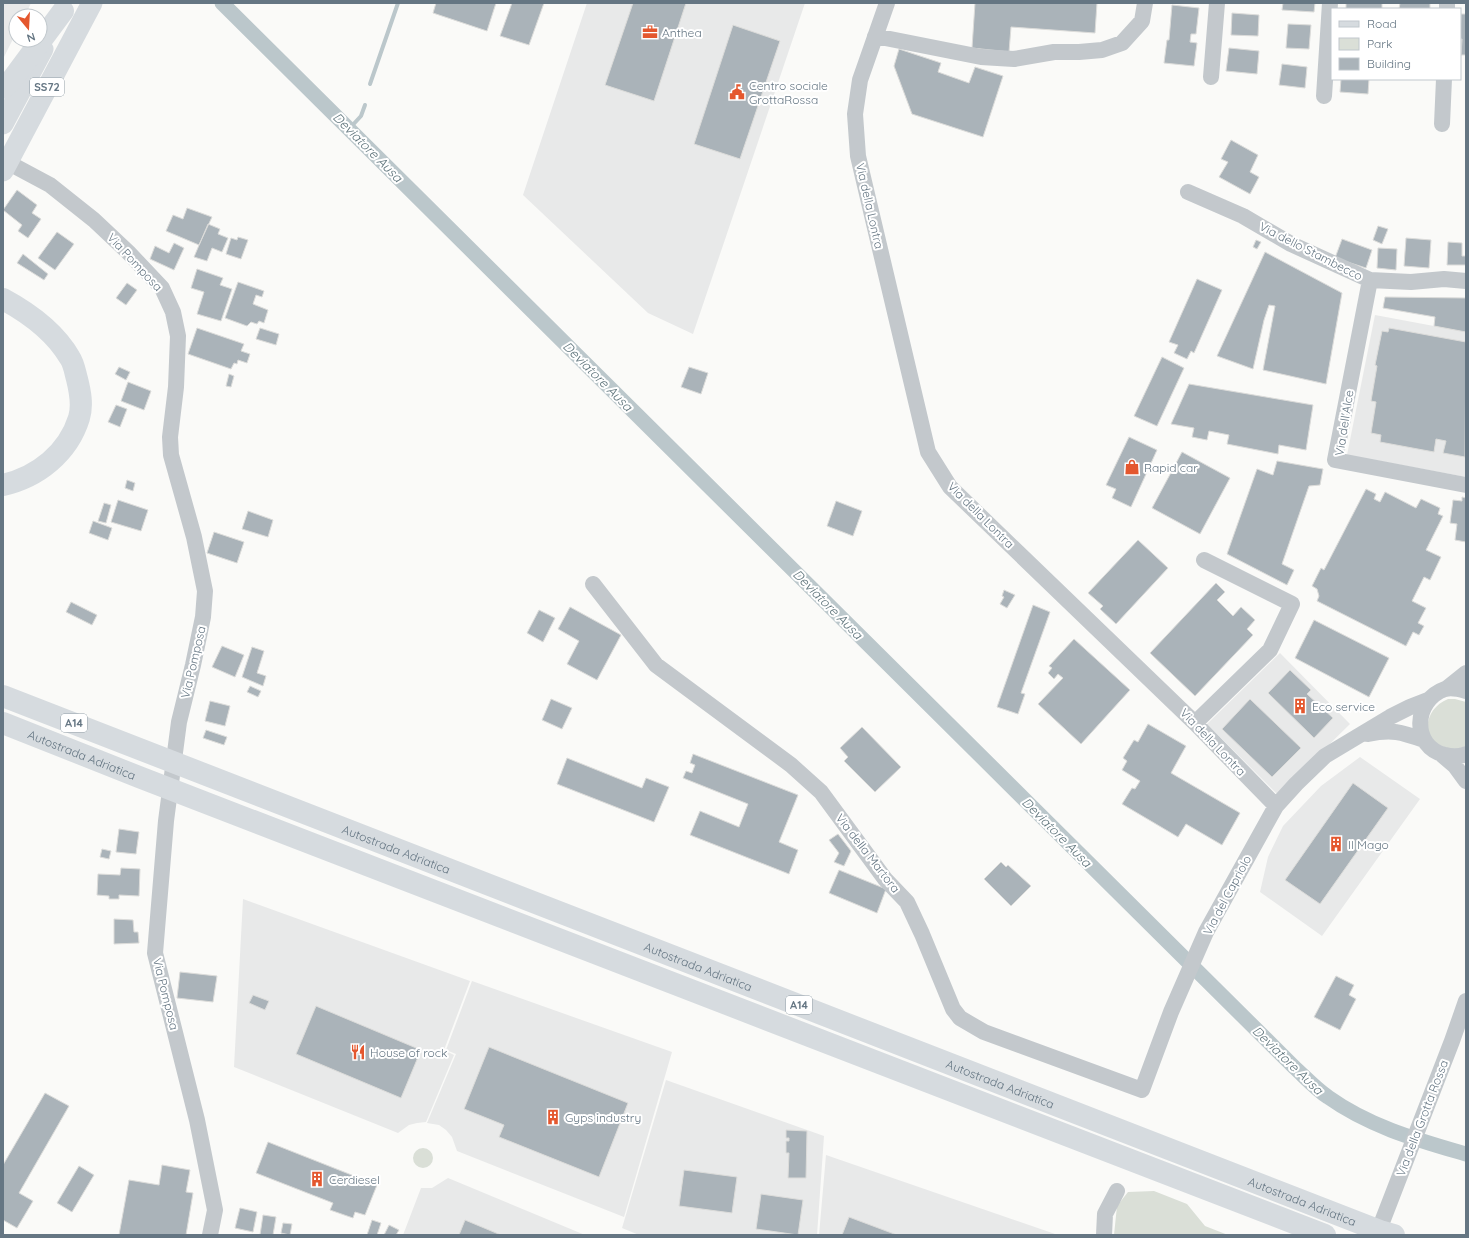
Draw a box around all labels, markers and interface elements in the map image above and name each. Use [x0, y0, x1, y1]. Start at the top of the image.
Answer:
north arrow [8, 8, 48, 48]
legend [1331, 8, 1461, 80]
text: Road [1367, 16, 1397, 31]
office icon: Anthea [641, 23, 659, 41]
place label: Anthea [662, 25, 702, 40]
text: N [25, 30, 37, 45]
text: Park [1367, 36, 1392, 51]
text: Building [1367, 56, 1411, 71]
road number: SS72 [30, 78, 64, 96]
place label: Centro sociale GrottaRossa [749, 78, 828, 107]
public building icon: Centro sociale GrottaRossa [728, 83, 746, 101]
water label: Deviatore Ausa [330, 109, 407, 186]
street label: Via della Lontra [853, 162, 887, 250]
street label: Via dello Stambecco [1257, 218, 1365, 284]
street label: Via Pomposa [104, 230, 166, 294]
water label: Deviatore Ausa [560, 338, 637, 415]
street label: Via dell'Alce [1331, 389, 1357, 457]
shop icon: Rapid car [1123, 458, 1141, 476]
place label: Rapid car [1144, 460, 1198, 475]
street label: Via della Lontra [945, 479, 1017, 551]
water label: Deviatore Ausa [790, 566, 867, 643]
street label: Via Pomposa [177, 624, 209, 700]
building icon: Eco service [1291, 697, 1309, 715]
place label: Eco service [1312, 699, 1375, 714]
street label: Via della Lontra [1177, 705, 1249, 779]
road number: A14 [61, 714, 87, 732]
street label: Autostrada Adriatica [26, 726, 138, 783]
water label: Deviatore Ausa [1019, 794, 1096, 871]
street label: Via della Martora [833, 811, 903, 895]
street label: Autostrada Adriatica [340, 821, 453, 877]
building icon: Il Mago [1327, 835, 1345, 853]
place label: Il Mago [1348, 837, 1389, 852]
street label: Via del Capriolo [1200, 853, 1254, 937]
street label: Autostrada Adriatica [642, 938, 755, 994]
street label: Via Pomposa [150, 956, 182, 1032]
road number: A14 [786, 996, 812, 1014]
water label: Deviatore Ausa [1249, 1022, 1327, 1098]
restaurant icon: House of rock [349, 1043, 367, 1061]
place label: House of rock [370, 1045, 448, 1060]
street label: Autostrada Adriatica [944, 1056, 1057, 1111]
street label: Via della Grotta Rossa [1393, 1058, 1451, 1178]
building icon: Gyps industry [544, 1108, 562, 1126]
place label: Gyps industry [565, 1110, 641, 1125]
building icon: Cerdiesel [308, 1170, 326, 1188]
place label: Cerdiesel [329, 1172, 380, 1187]
street label: Autostrada Adriatica [1246, 1173, 1359, 1229]

